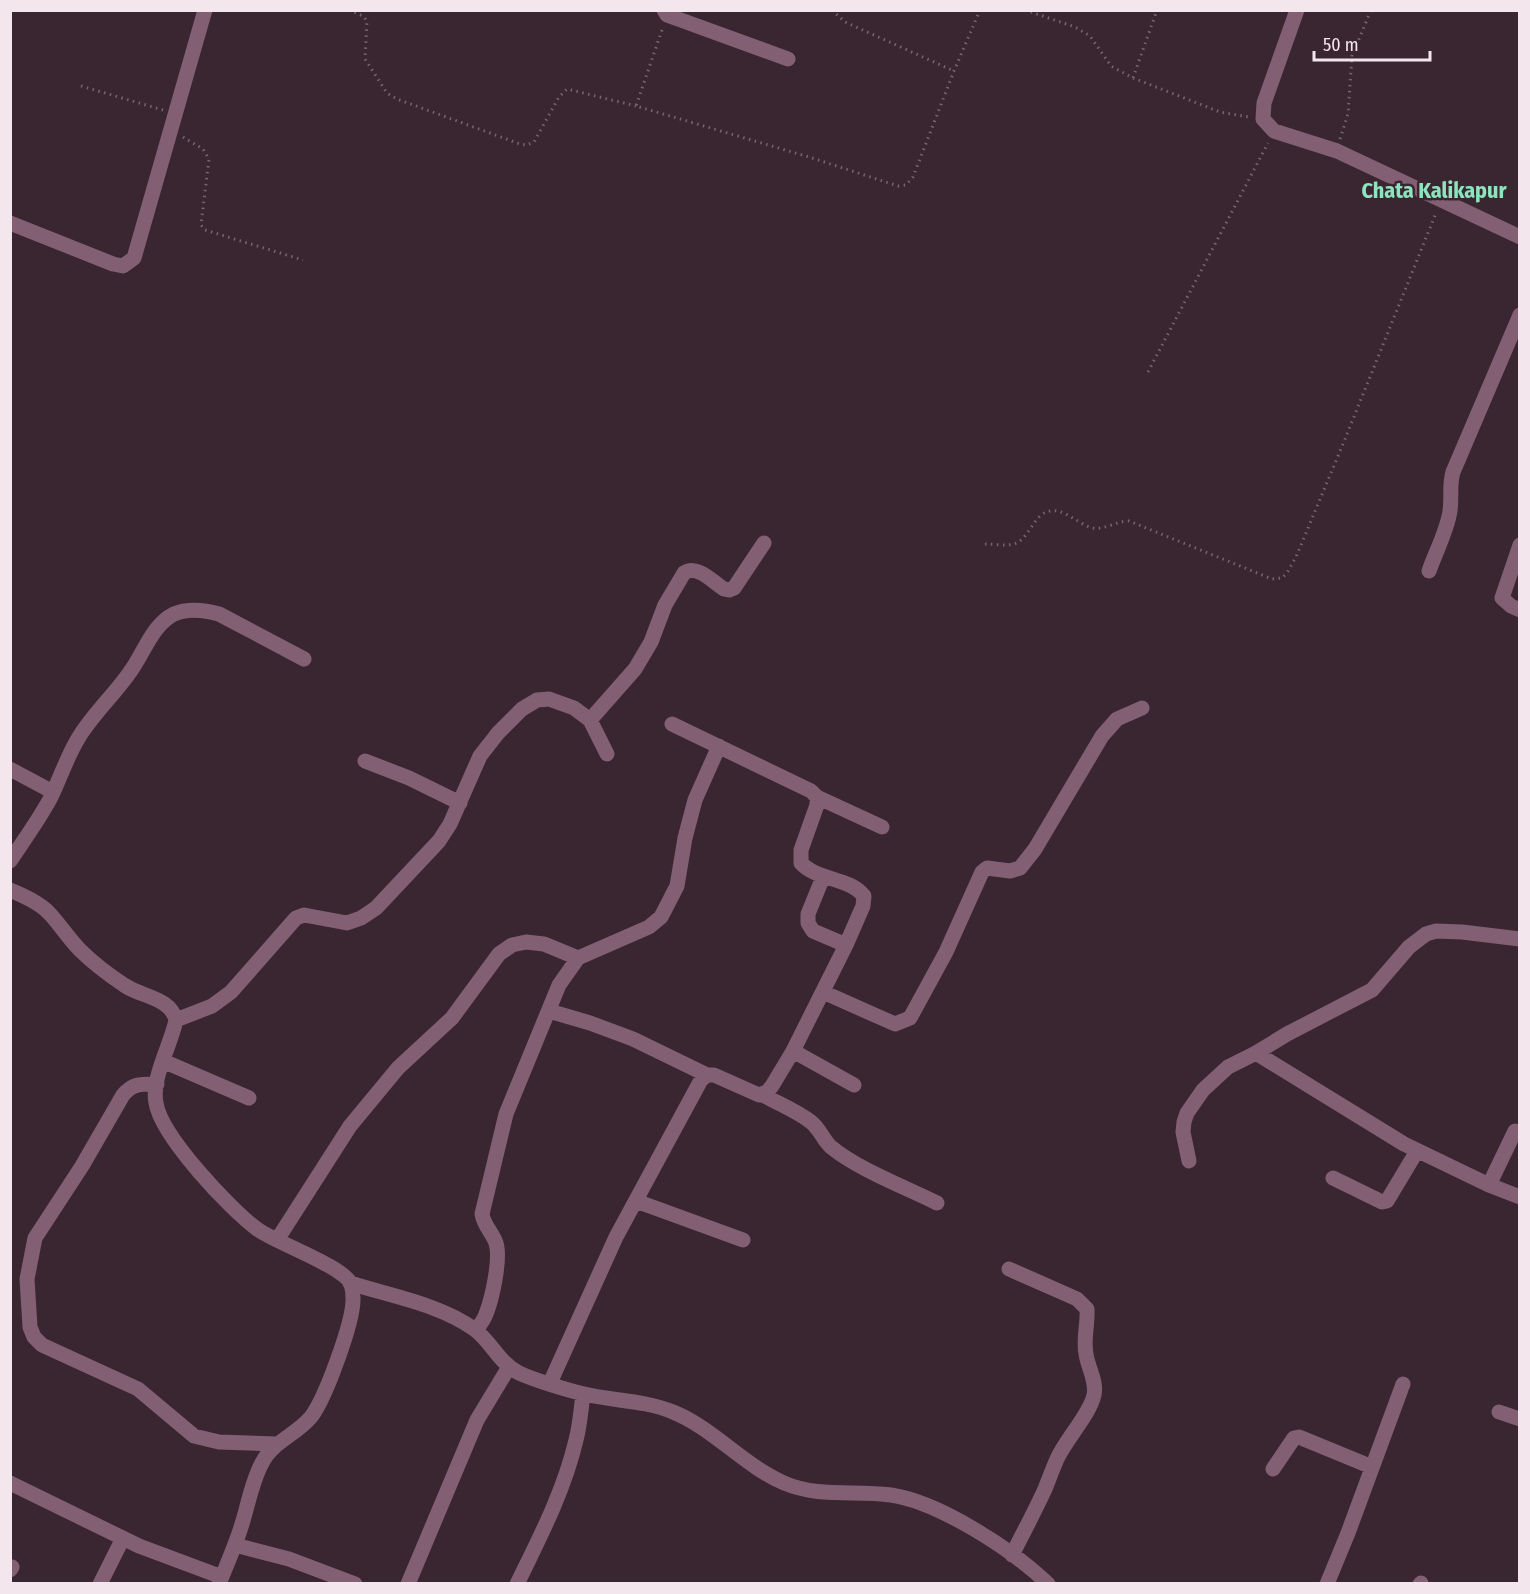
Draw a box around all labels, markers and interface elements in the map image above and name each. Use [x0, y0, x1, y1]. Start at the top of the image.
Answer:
scale bar [1314, 24, 1430, 62]
text: 50 m [1323, 34, 1359, 56]
district label: Chata Kalikapur [1361, 177, 1507, 204]

